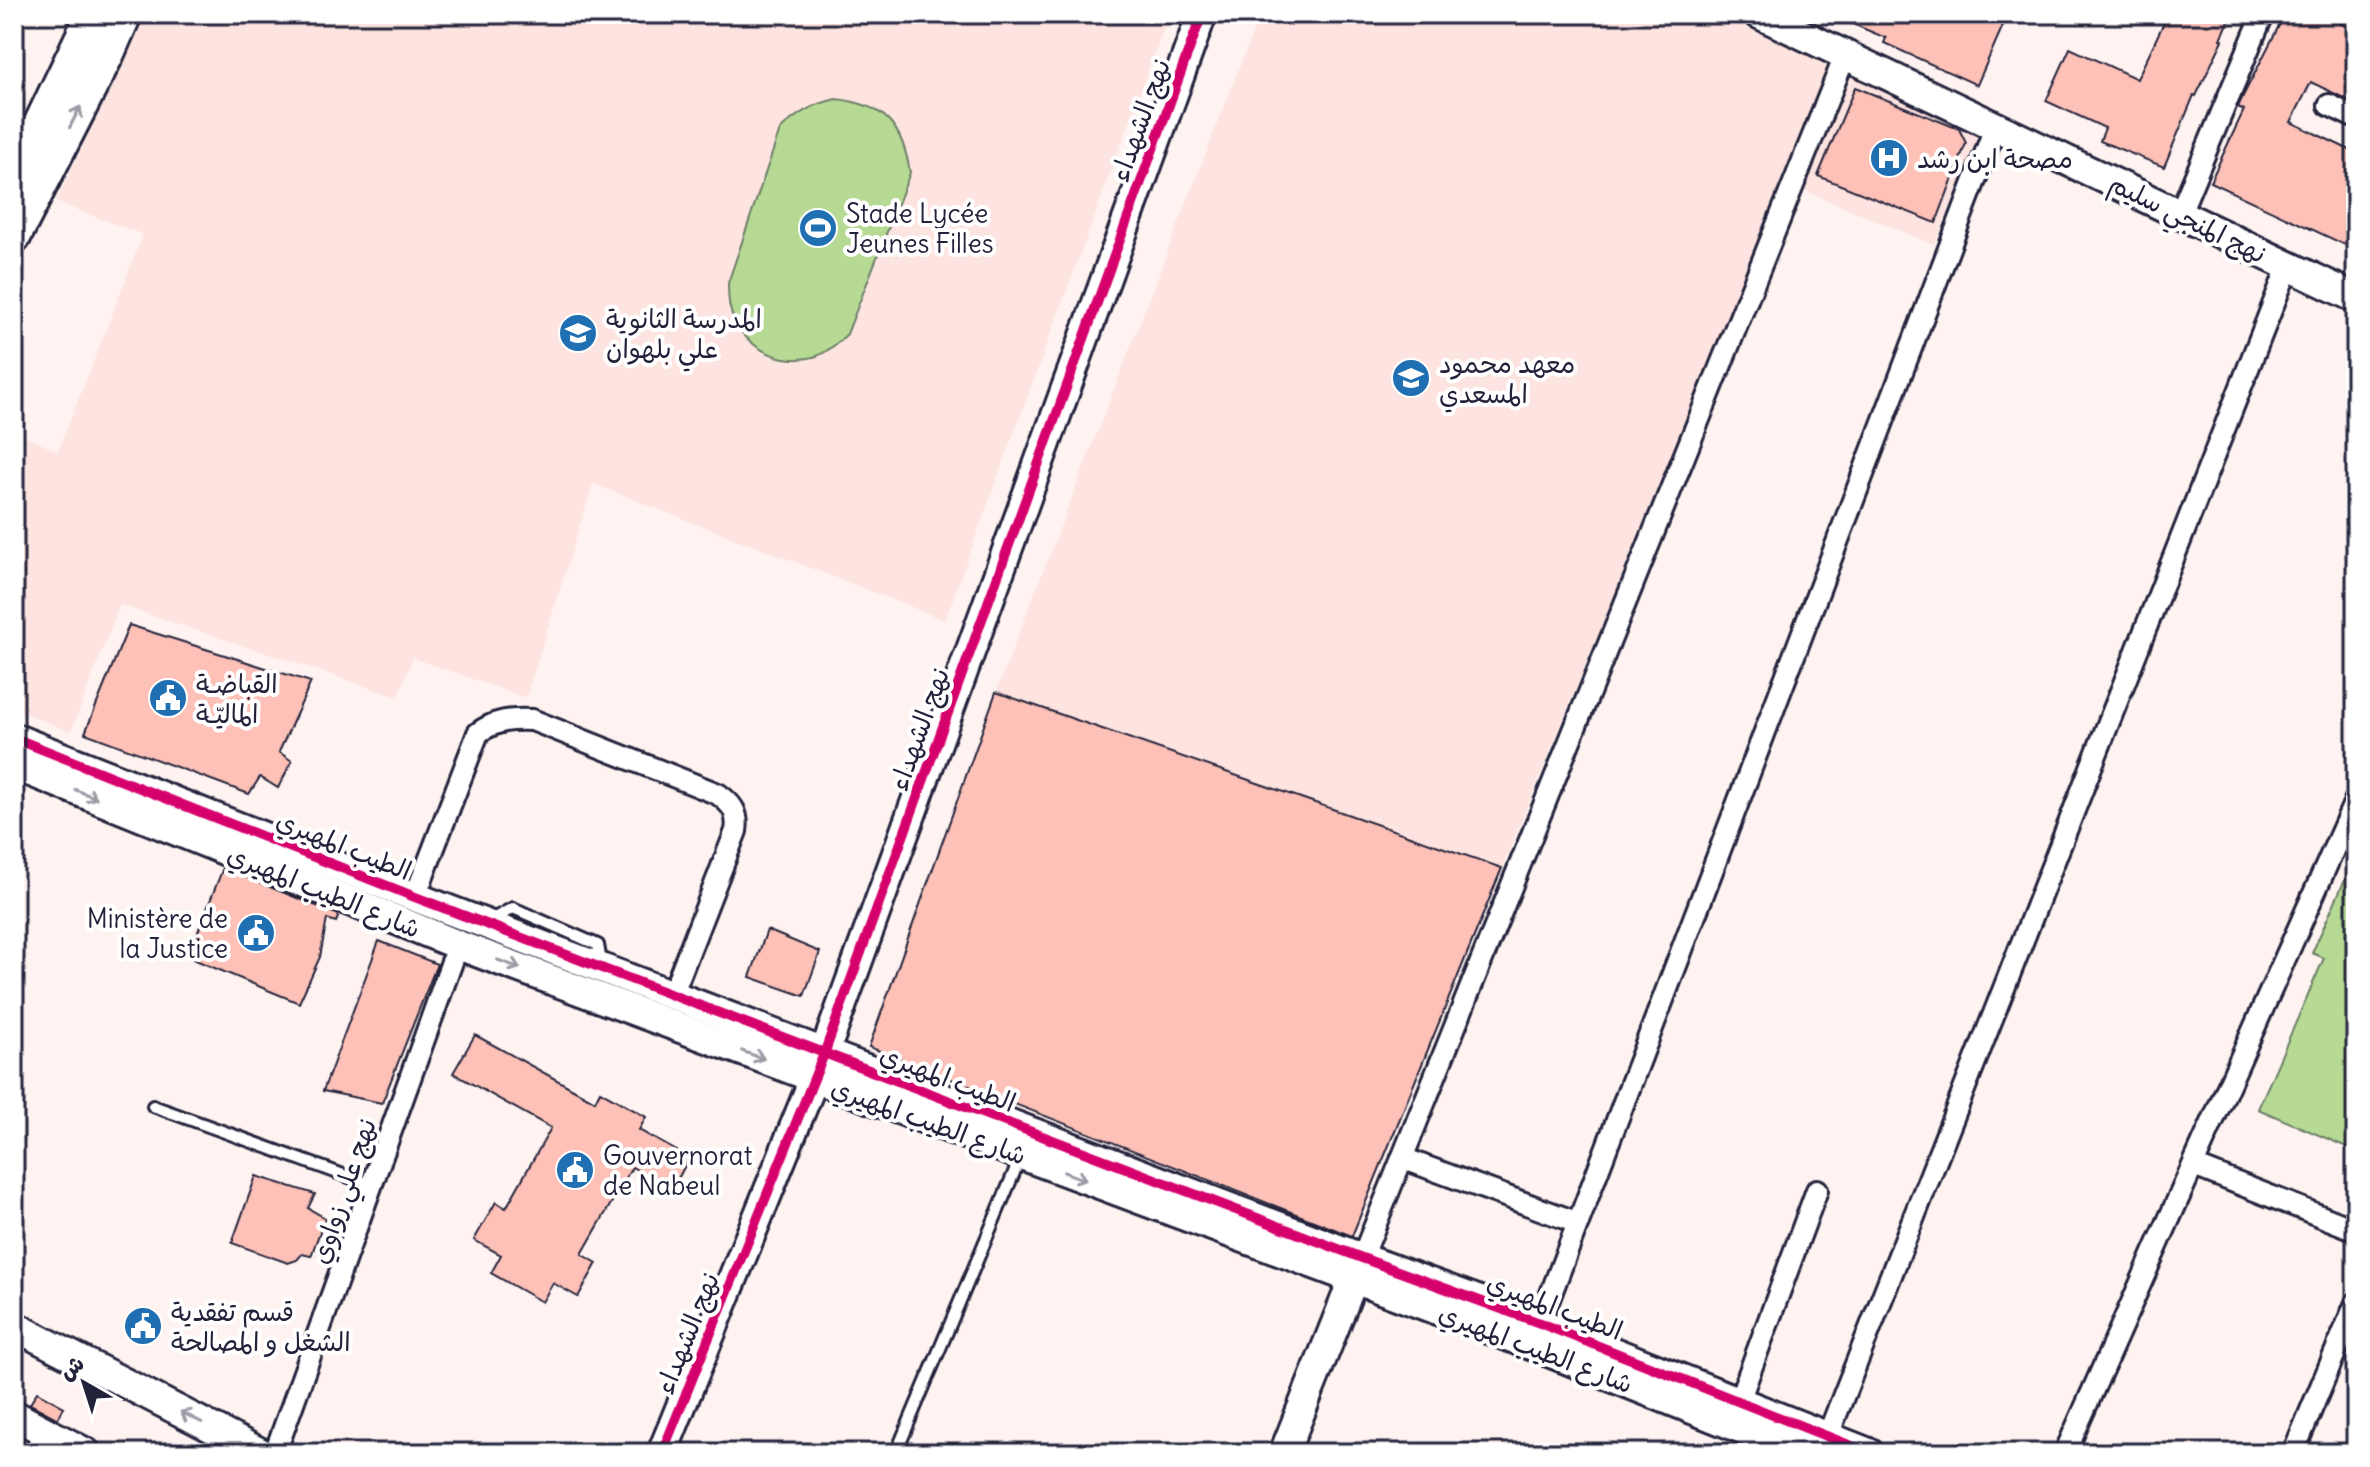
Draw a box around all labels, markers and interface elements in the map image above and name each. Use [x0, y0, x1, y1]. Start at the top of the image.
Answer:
street label: نهج الشهداء [1103, 54, 1179, 187]
one-way arrow [68, 106, 84, 130]
hospital icon: مصحة ابن رشد [1868, 137, 1910, 179]
place label: مصحة ابن رشد [1917, 142, 2073, 175]
street label: نهج المنجي سليم [2101, 166, 2272, 277]
place label: Stade Lycée Jeunes Filles [846, 197, 994, 260]
sports icon: Stade Lycée Jeunes Filles [797, 207, 839, 249]
place label: المدرسة الثانوية علي بلهوان [606, 302, 762, 372]
school or university icon: المدرسة الثانوية علي بلهوان [557, 312, 599, 354]
place label: معهد محمود المسعدي [1439, 347, 1575, 413]
school or university icon: معهد محمود المسعدي [1390, 357, 1432, 399]
street label: نهج الشهداء [882, 663, 958, 796]
place label: القباضـة الماليّـة [196, 667, 278, 730]
public building icon: القباضـة الماليّـة [147, 677, 189, 719]
one-way arrow [73, 788, 98, 802]
street label: الطيب المهيري [270, 803, 416, 890]
street label: شارع الطيب المهيري [222, 837, 425, 948]
place label: Ministère de la Justice [87, 902, 228, 965]
public building icon: Ministère de la Justice [235, 912, 277, 954]
one-way arrow [496, 958, 521, 973]
street label: الطيب المهيري [874, 1037, 1021, 1122]
one-way arrow [740, 1049, 765, 1063]
street label: شارع الطيب المهيري [826, 1070, 1031, 1174]
street label: نهج علي زواوي [303, 1114, 390, 1270]
place label: Gouvernorat de Nabeul [603, 1139, 753, 1202]
public building icon: Gouvernorat de Nabeul [554, 1149, 596, 1191]
one-way arrow [1062, 1170, 1087, 1184]
street label: الطيب المهيري [1481, 1265, 1628, 1350]
street label: نهج الشهداء [648, 1267, 728, 1399]
place label: قسم تفقدية الشغل و المصالحة [171, 1295, 351, 1358]
street label: شارع الطيب المهيري [1433, 1296, 1638, 1403]
public building icon: قسم تفقدية الشغل و المصالحة [122, 1305, 164, 1347]
north arrow [44, 1343, 124, 1423]
text: ش [53, 1349, 90, 1386]
one-way arrow [180, 1409, 204, 1425]

